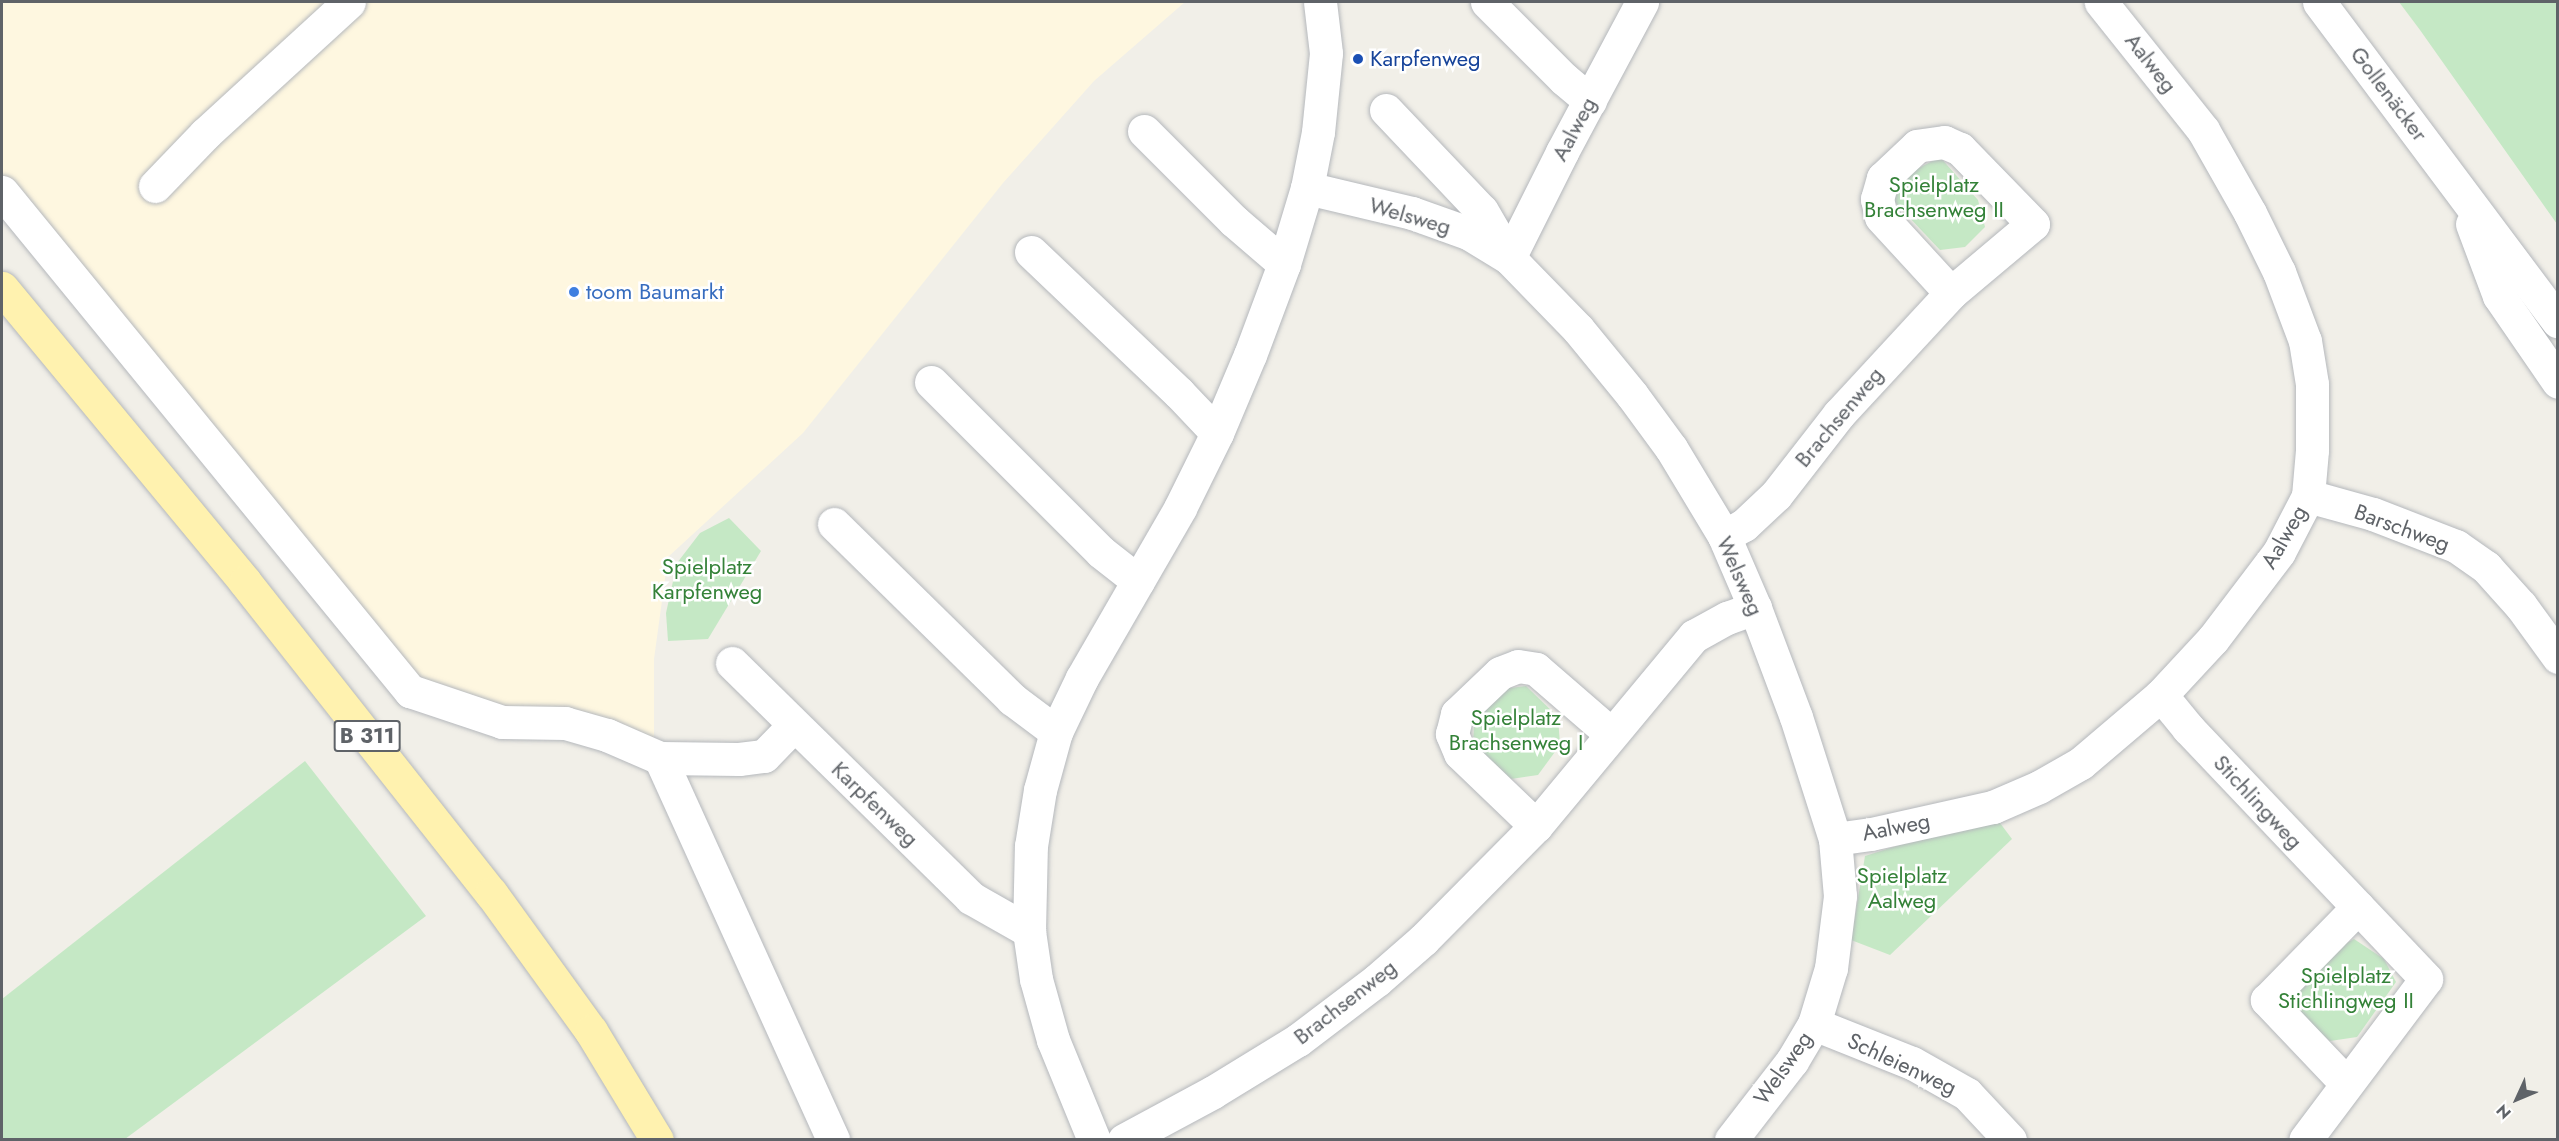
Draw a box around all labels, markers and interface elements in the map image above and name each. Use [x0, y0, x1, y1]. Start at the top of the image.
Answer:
street label: Aalweg [2119, 28, 2183, 98]
street label: Gollenäcker [2345, 42, 2433, 146]
place label: Karpfenweg [1370, 46, 1481, 72]
marker: Karpfenweg [1351, 52, 1365, 66]
street label: Aalweg [1546, 92, 1602, 166]
park label: Spielplatz Brachsenweg II [1864, 171, 2004, 222]
street label: Welsweg [1366, 192, 1454, 240]
place label: toom Baumarkt [586, 279, 724, 305]
marker: toom Baumarkt [567, 285, 581, 299]
street label: Brachsenweg [1789, 362, 1889, 472]
street label: Barschweg [2351, 499, 2453, 557]
street label: Aalweg [2255, 501, 2313, 573]
street label: Welsweg [1711, 532, 1769, 620]
park label: Spielplatz Karpfenweg [652, 553, 762, 604]
park label: Spielplatz Brachsenweg I [1449, 704, 1583, 756]
road number: B 311 [332, 718, 401, 754]
street label: Stichlingweg [2208, 750, 2308, 854]
street label: Karpfenweg [826, 756, 924, 852]
street label: Aalweg [1860, 807, 1932, 847]
park label: Spielplatz Aalweg [1857, 862, 1947, 914]
street label: Brachsenweg [1289, 954, 1401, 1050]
park label: Spielplatz Stichlingweg II [2278, 962, 2414, 1014]
street label: Welsweg [1748, 1026, 1818, 1110]
street label: Schleienweg [1843, 1027, 1961, 1101]
north arrow [2487, 1069, 2547, 1129]
text: N [2491, 1099, 2516, 1124]

